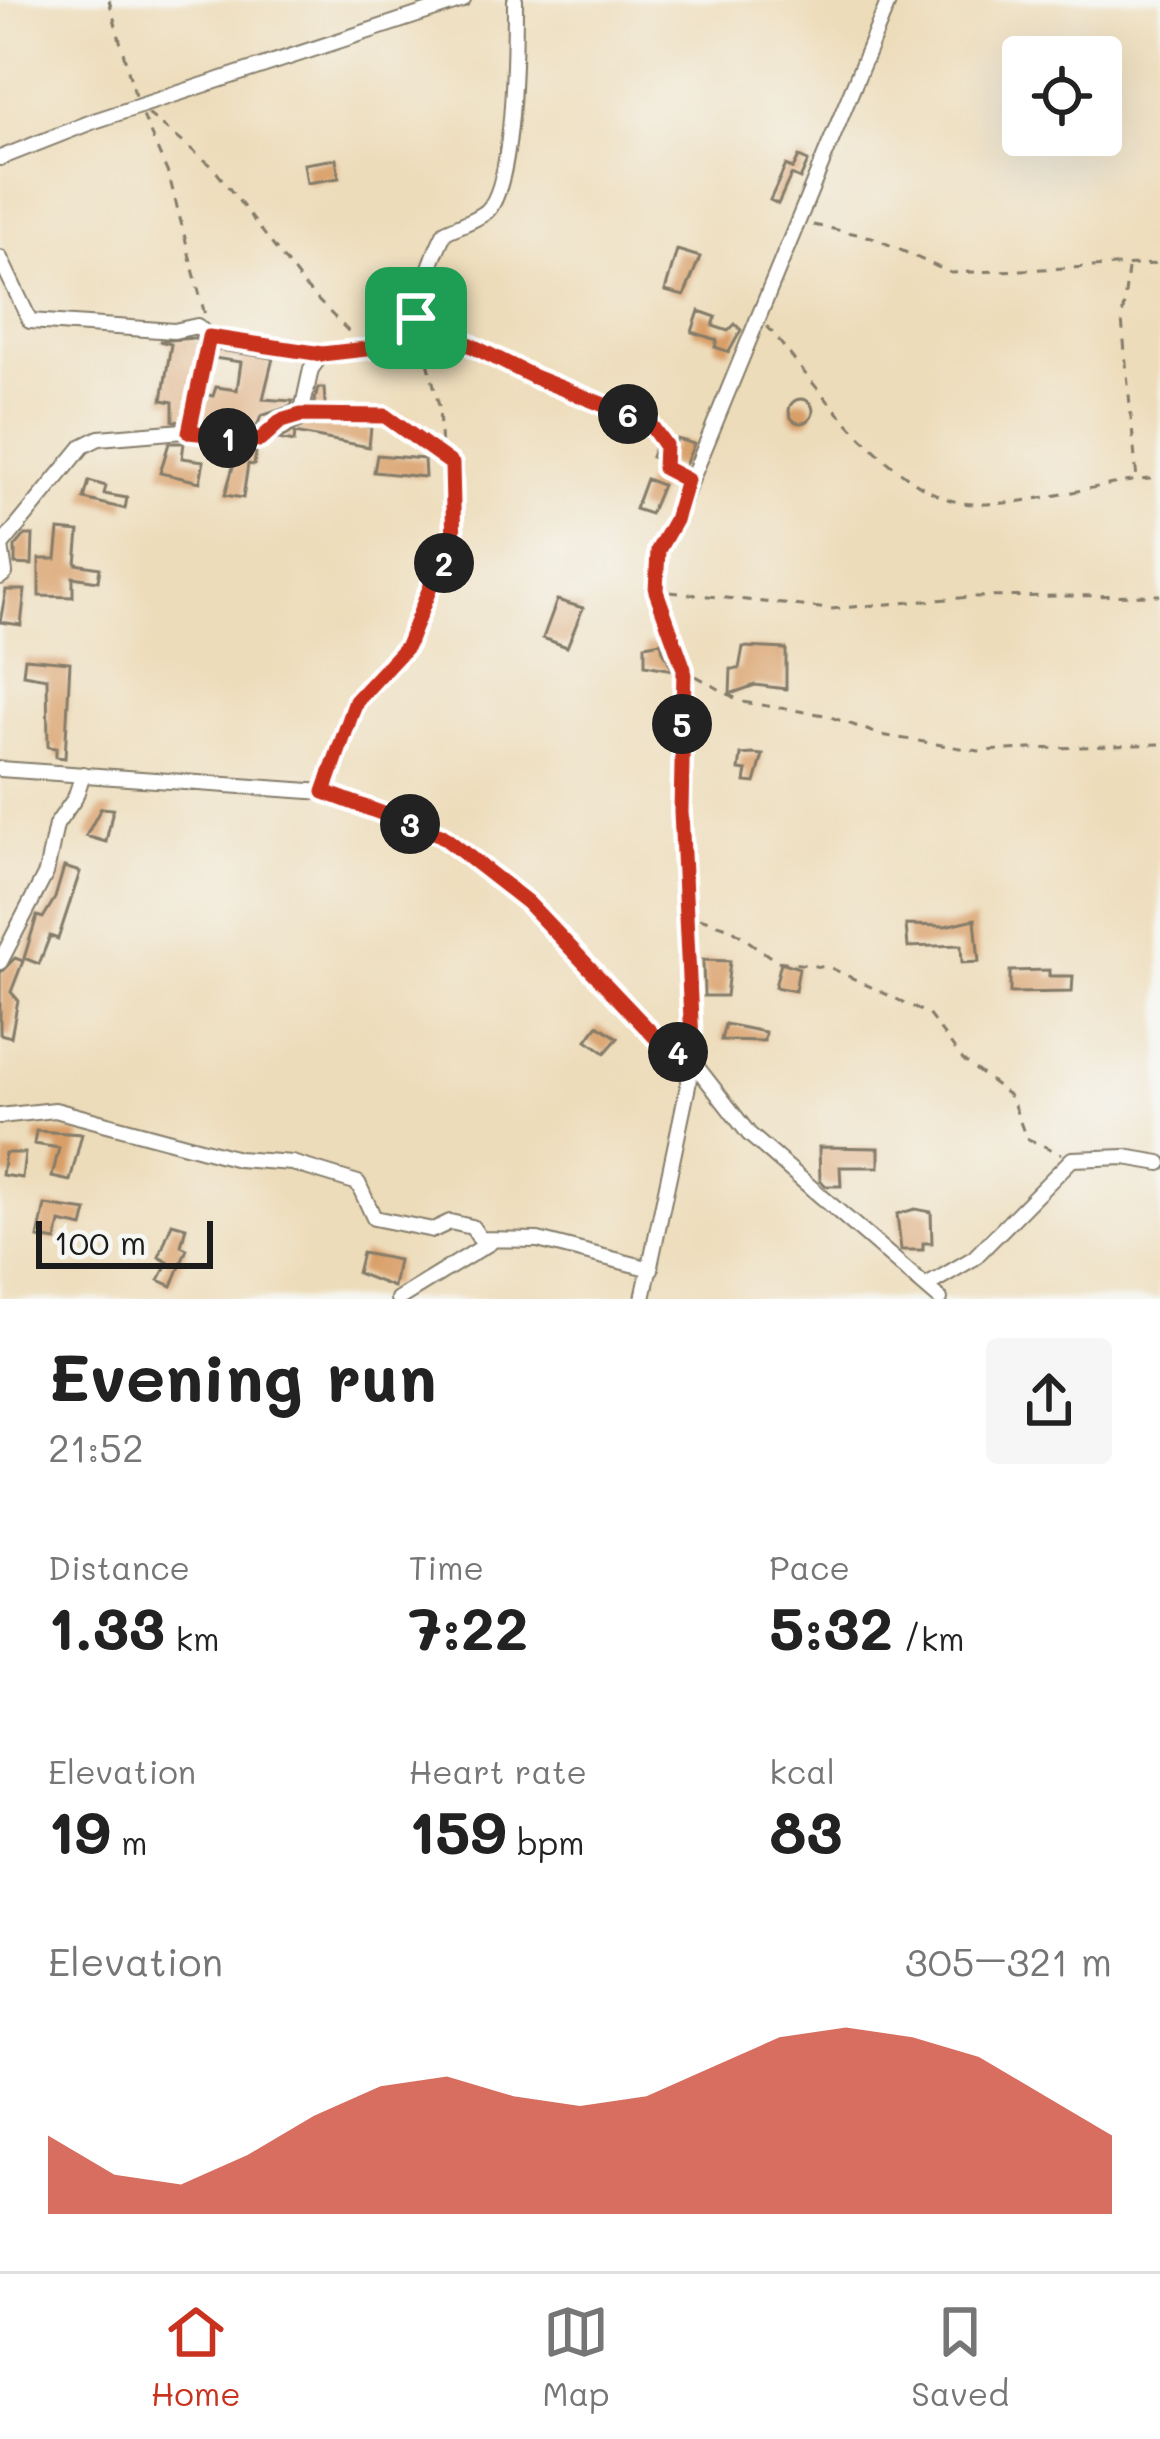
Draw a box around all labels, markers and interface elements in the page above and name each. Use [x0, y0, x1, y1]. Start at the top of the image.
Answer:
map controls [1002, 36, 1122, 156]
button: locate [1002, 36, 1122, 156]
pin [365, 267, 467, 369]
icon: arrive [383, 285, 449, 351]
pin: 6 [598, 384, 658, 444]
text: 6 [618, 392, 638, 435]
pin: 1 [198, 408, 258, 468]
text: 1 [221, 416, 235, 459]
pin: 2 [414, 533, 474, 593]
text: 2 [435, 541, 453, 584]
pin: 5 [652, 694, 712, 754]
text: 5 [672, 702, 692, 745]
pin: 3 [380, 794, 440, 854]
text: 3 [400, 802, 420, 845]
pin: 4 [648, 1022, 708, 1082]
text: 4 [668, 1030, 688, 1073]
scale bar [36, 1215, 213, 1268]
text: 100 m [54, 1220, 146, 1263]
text: Evening run [48, 1333, 437, 1419]
button: share [986, 1338, 1112, 1464]
text: 21:52 [48, 1421, 144, 1472]
text: Distance [48, 1545, 190, 1588]
text: Time [409, 1545, 484, 1588]
text: Pace [769, 1545, 850, 1588]
text: 1.33 [48, 1588, 165, 1666]
text: 7:22 [409, 1588, 528, 1666]
text: 5:32 [769, 1588, 893, 1666]
text: km [165, 1616, 219, 1659]
text: /km [893, 1616, 965, 1659]
text: Elevation [48, 1749, 196, 1792]
text: Heart rate [409, 1749, 587, 1792]
text: kcal [769, 1749, 835, 1792]
text: 19 [48, 1792, 111, 1870]
text: 159 [409, 1792, 506, 1870]
text: 83 [769, 1792, 843, 1870]
text: m [111, 1820, 148, 1863]
text: bpm [506, 1820, 585, 1863]
text: Elevation [48, 1935, 223, 1986]
text: 305–321 m [905, 1935, 1112, 1986]
tab: Home [151, 2299, 241, 2414]
tab: Map [542, 2299, 610, 2414]
tab: Saved [911, 2299, 1009, 2414]

